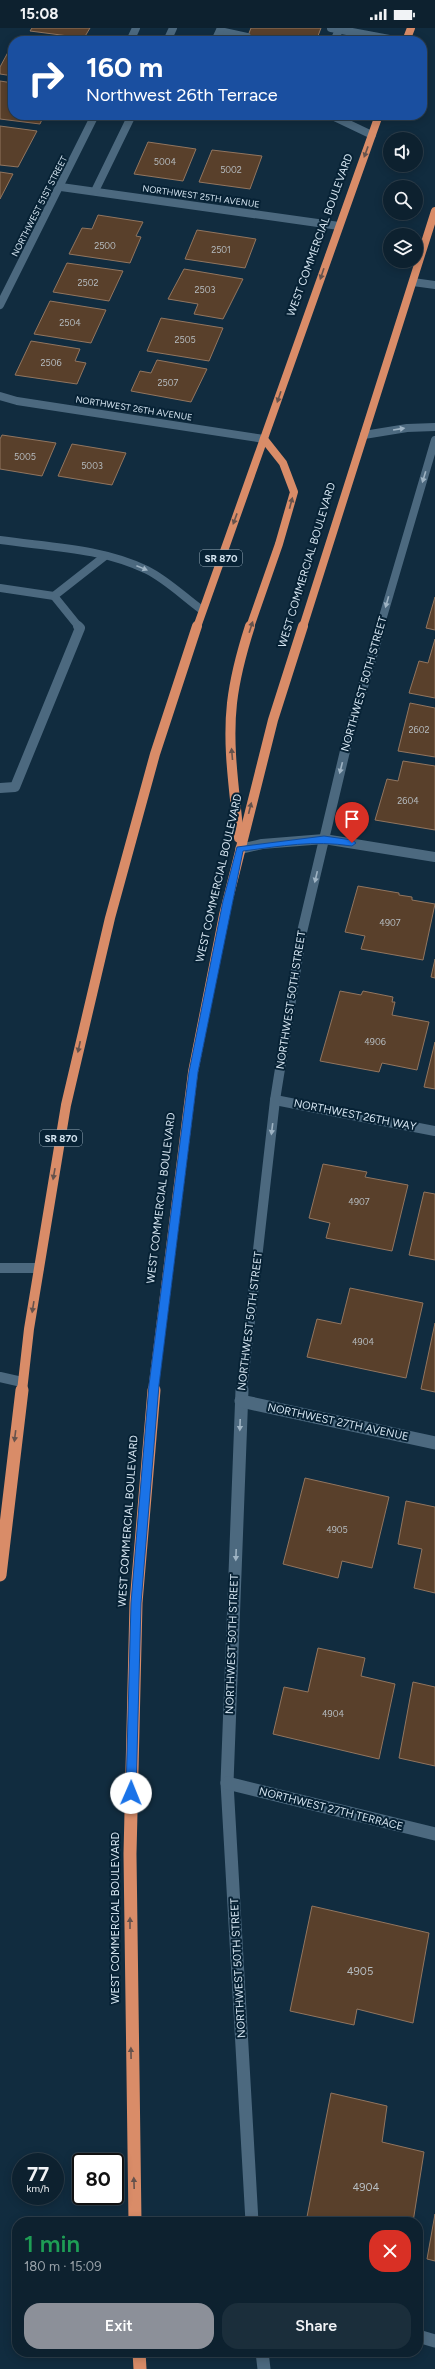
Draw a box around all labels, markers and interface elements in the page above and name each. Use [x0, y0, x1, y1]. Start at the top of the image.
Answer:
text: 15:08 [20, 5, 58, 23]
text: 160 m [86, 50, 163, 84]
icon: right [20, 52, 72, 104]
text: Northwest 26th Terrace [86, 84, 278, 106]
map controls [383, 132, 423, 268]
button: sound [383, 132, 423, 172]
one-way arrow [362, 146, 368, 158]
street label: WEST COMMERCIAL BOULEVARD [284, 151, 356, 318]
street label: NORTHWEST 51ST STREET [9, 154, 69, 258]
house number: 5004 [154, 156, 177, 167]
house number: 5002 [220, 164, 242, 175]
button: search [383, 180, 423, 220]
street label: NORTHWEST 25TH AVENUE [142, 182, 260, 210]
button: layers [383, 228, 423, 268]
house number: 2500 [94, 240, 116, 251]
house number: 2501 [211, 244, 231, 255]
one-way arrow [319, 268, 325, 280]
house number: 2502 [77, 277, 99, 288]
house number: 2503 [195, 284, 216, 295]
house number: 2504 [59, 317, 81, 328]
house number: 2505 [174, 334, 196, 345]
house number: 2506 [40, 357, 62, 368]
house number: 2507 [158, 377, 179, 388]
one-way arrow [276, 391, 282, 403]
street label: NORTHWEST 26TH AVENUE [75, 393, 193, 423]
one-way arrow [393, 426, 405, 432]
house number: 5005 [14, 451, 36, 462]
house number: 5003 [81, 460, 103, 471]
one-way arrow [421, 472, 427, 484]
street label: WEST COMMERCIAL BOULEVARD [276, 480, 339, 649]
one-way arrow [288, 497, 294, 509]
one-way arrow [232, 514, 238, 526]
road number: SR 870 [200, 550, 242, 566]
one-way arrow [136, 565, 147, 571]
one-way arrow [384, 596, 390, 608]
street label: NORTHWEST 50TH STREET [338, 615, 390, 753]
one-way arrow [248, 620, 254, 632]
house number: 2602 [409, 724, 429, 735]
one-way arrow [228, 748, 235, 760]
one-way arrow [338, 762, 344, 774]
street label: WEST COMMERCIAL BOULEVARD [193, 792, 245, 963]
house number: 2604 [397, 795, 419, 806]
one-way arrow [247, 802, 253, 815]
pin [335, 802, 369, 843]
icon: arrive [341, 808, 363, 830]
one-way arrow [313, 871, 319, 883]
house number: 4907 [379, 917, 401, 928]
street label: NORTHWEST 50TH STREET [274, 930, 308, 1070]
house number: 4906 [364, 1036, 386, 1047]
one-way arrow [76, 1041, 82, 1053]
street label: NORTHWEST 26TH WAY [293, 1097, 418, 1133]
street label: WEST COMMERCIAL BOULEVARD [144, 1111, 178, 1284]
one-way arrow [269, 1123, 275, 1135]
road number: SR 870 [40, 1130, 82, 1146]
one-way arrow [51, 1168, 57, 1180]
house number: 4907 [348, 1196, 370, 1207]
street label: NORTHWEST 50TH STREET [235, 1251, 265, 1391]
one-way arrow [30, 1301, 36, 1313]
house number: 4904 [352, 1336, 374, 1347]
street label: NORTHWEST 27TH AVENUE [266, 1401, 410, 1443]
one-way arrow [237, 1419, 243, 1432]
one-way arrow [12, 1430, 19, 1442]
street label: WEST COMMERCIAL BOULEVARD [116, 1434, 141, 1607]
house number: 4905 [326, 1524, 348, 1535]
one-way arrow [232, 1549, 239, 1561]
street label: NORTHWEST 50TH STREET [223, 1574, 241, 1714]
house number: 4904 [322, 1708, 344, 1719]
position arrow [110, 1772, 152, 1814]
street label: NORTHWEST 27TH TERRACE [258, 1785, 404, 1833]
street label: WEST COMMERCIAL BOULEVARD [109, 1831, 122, 2004]
street label: NORTHWEST 50TH STREET [228, 1898, 248, 2038]
one-way arrow [127, 1916, 133, 1929]
house number: 4905 [347, 1965, 373, 1978]
one-way arrow [128, 2046, 134, 2059]
speed limit sign: 80 [72, 2153, 124, 2205]
text: 77 [27, 2162, 49, 2186]
one-way arrow [130, 2177, 137, 2189]
house number: 4904 [353, 2181, 380, 2194]
text: km/h [27, 2182, 49, 2195]
text: 1 min [24, 2229, 80, 2258]
button: close [369, 2230, 411, 2272]
text: 180 m · 15:09 [24, 2259, 102, 2274]
button: Exit [24, 2303, 214, 2349]
button: Share [222, 2303, 411, 2349]

